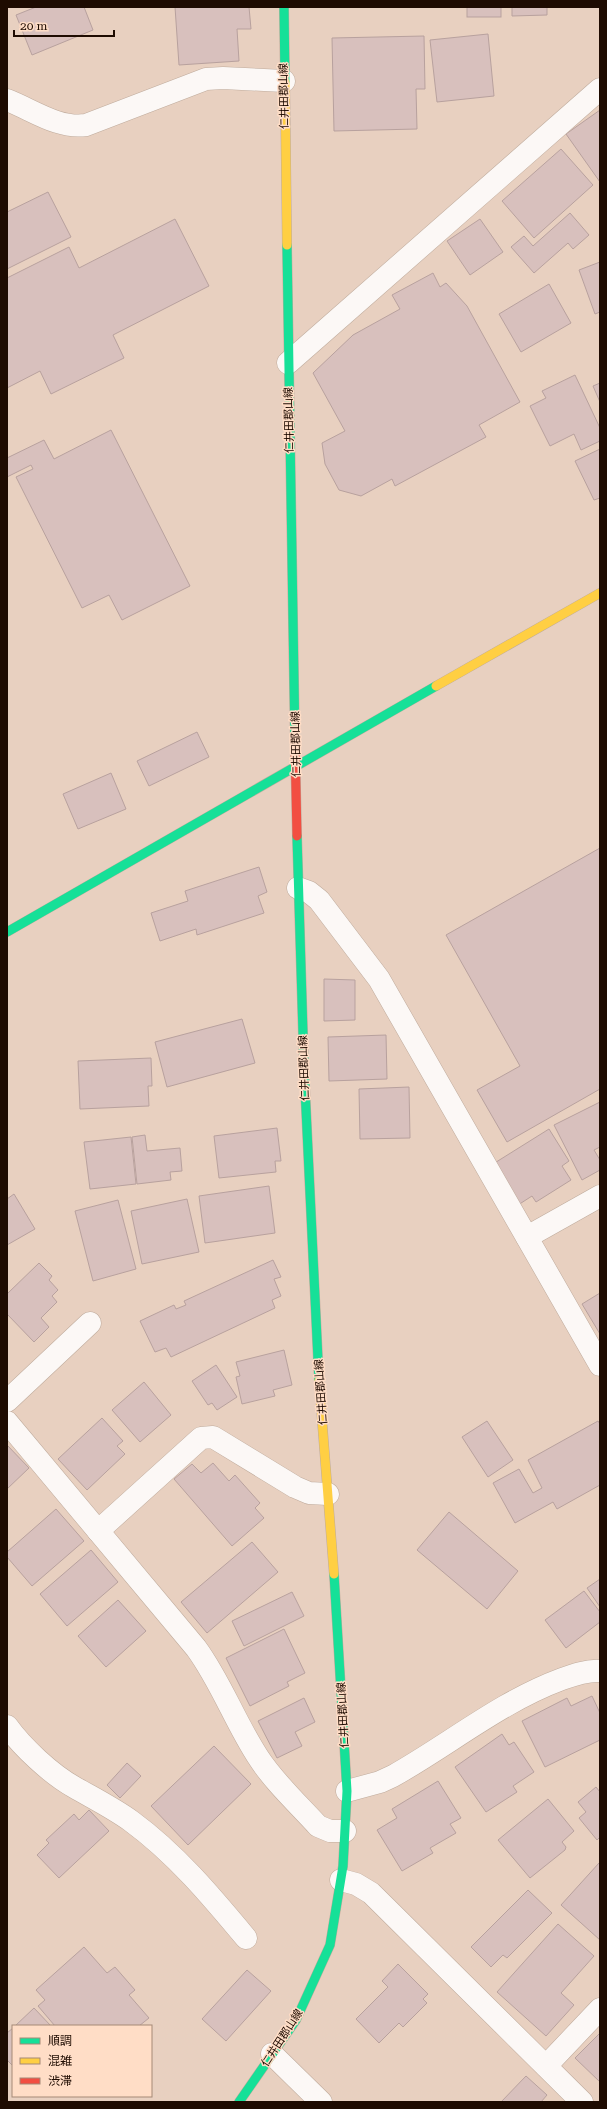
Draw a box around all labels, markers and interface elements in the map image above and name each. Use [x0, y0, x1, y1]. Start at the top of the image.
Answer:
scale bar [14, 12, 114, 38]
text: 20 m [20, 19, 47, 33]
street label: 仁井田郡山線 [277, 63, 291, 129]
street label: 仁井田郡山線 [282, 387, 296, 453]
street label: 仁井田郡山線 [289, 711, 303, 777]
street label: 仁井田郡山線 [296, 1035, 312, 1101]
street label: 仁井田郡山線 [312, 1359, 330, 1425]
street label: 仁井田郡山線 [335, 1682, 351, 1748]
street label: 仁井田郡山線 [259, 2007, 305, 2069]
legend [12, 2025, 152, 2097]
text: 順調 [48, 2034, 72, 2048]
text: 混雑 [48, 2054, 72, 2068]
text: 渋滞 [48, 2074, 72, 2088]

